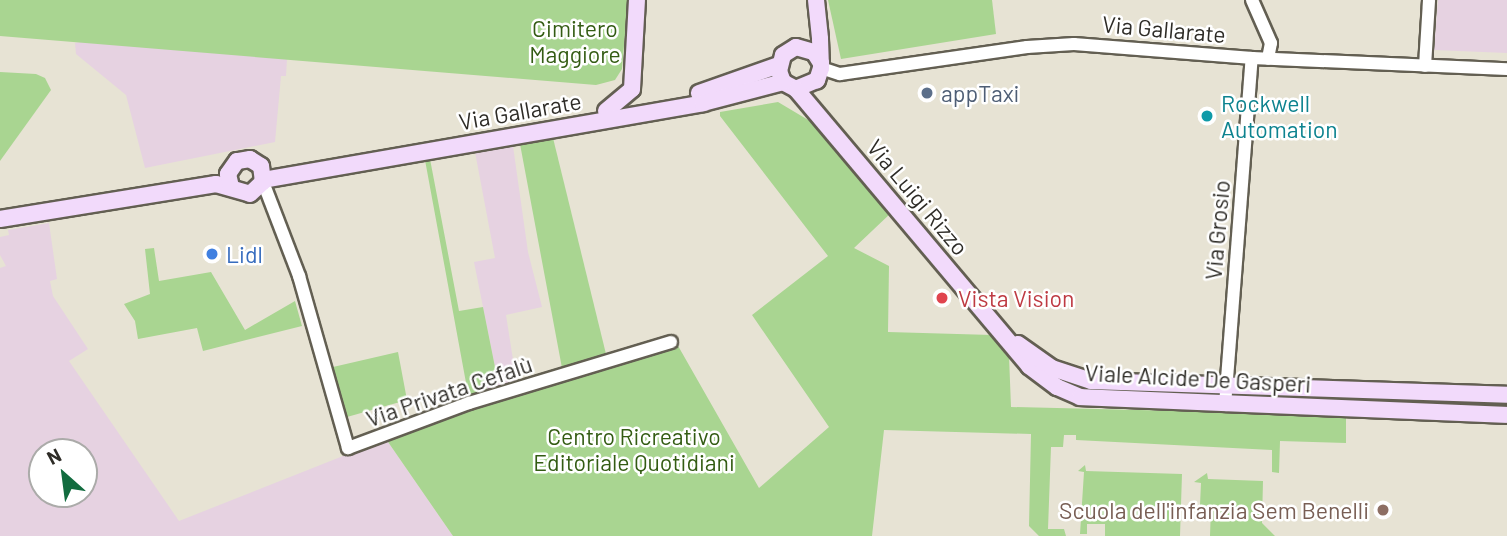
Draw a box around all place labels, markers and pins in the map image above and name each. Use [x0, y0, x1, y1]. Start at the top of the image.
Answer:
place label: appTaxi [941, 79, 1019, 107]
marker: appTaxi [919, 85, 935, 101]
place label: Rockwell Automation [1221, 89, 1338, 143]
marker: Rockwell Automation [1199, 108, 1215, 124]
place label: Lidl [226, 240, 263, 268]
marker: Lidl [204, 246, 220, 262]
place label: Vista Vision [958, 284, 1074, 312]
marker: Vista Vision [932, 288, 952, 308]
place label: Scuola dell'infanzia Sem Benelli [1059, 496, 1369, 524]
marker: Scuola dell'infanzia Sem Benelli [1375, 502, 1391, 518]

